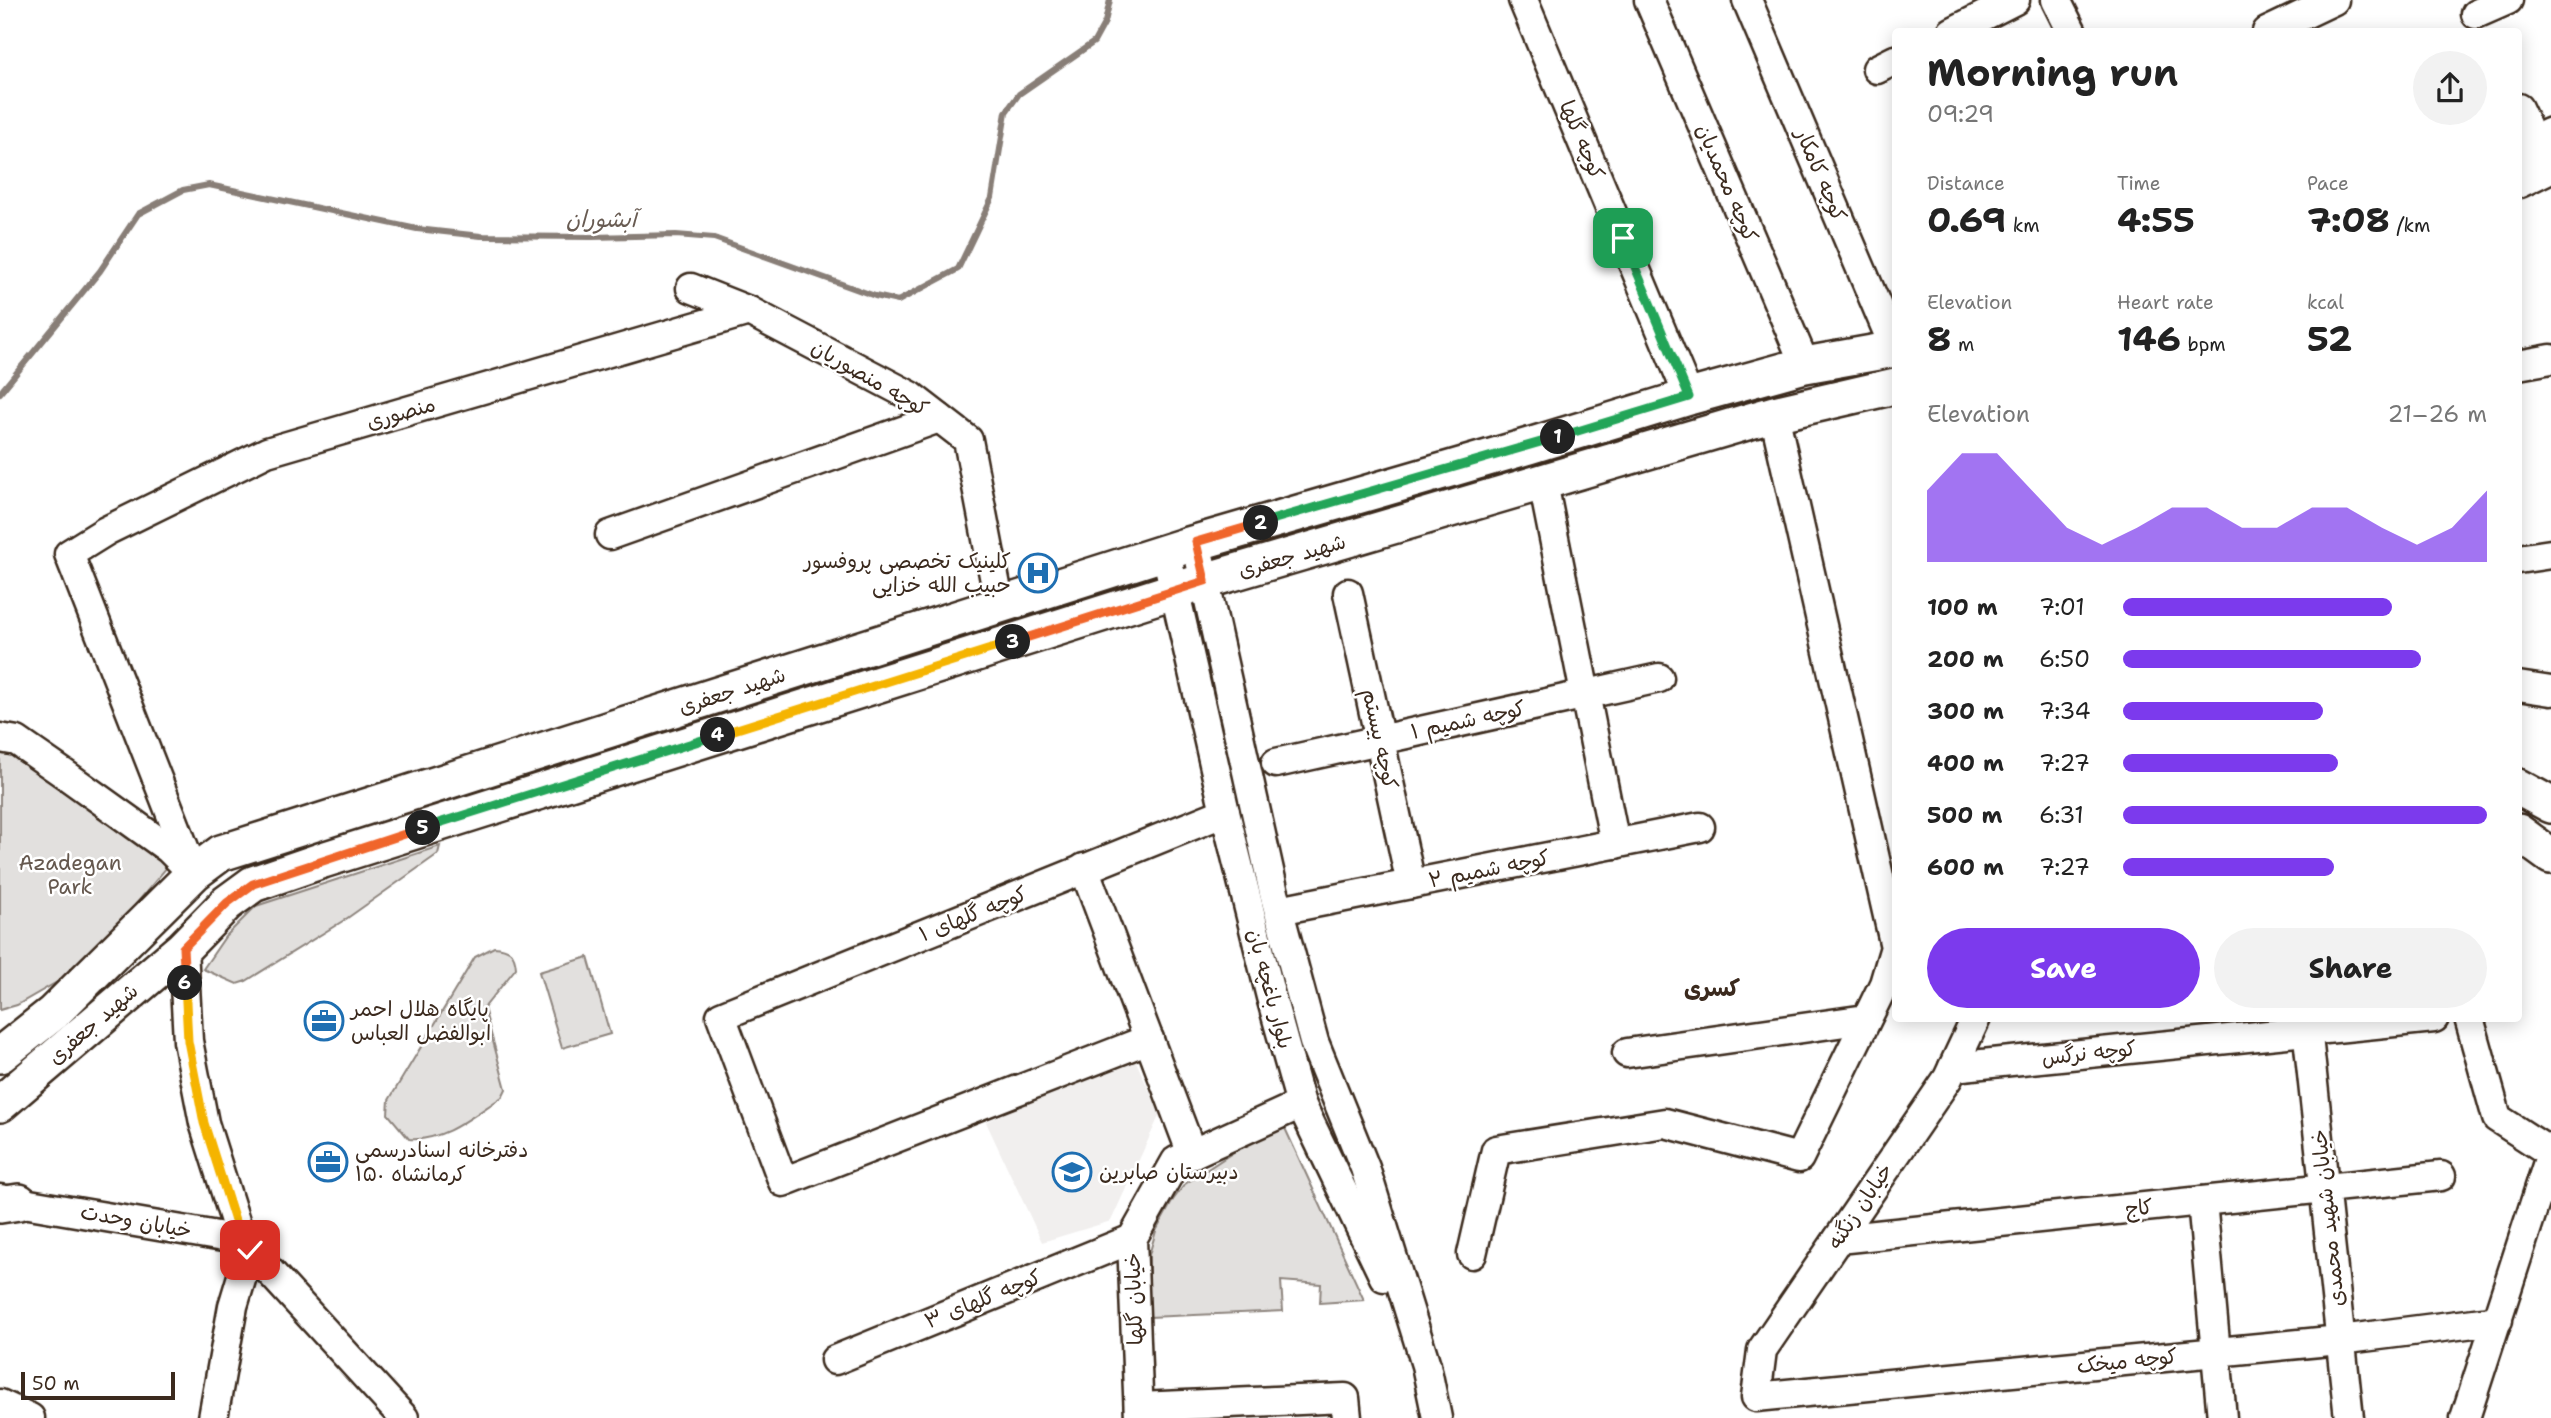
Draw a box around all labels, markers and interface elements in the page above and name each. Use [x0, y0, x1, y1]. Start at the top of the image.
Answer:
text: Morning run [1927, 47, 2178, 98]
button: share [2413, 51, 2487, 125]
street label: کوچه گلها [1553, 96, 1611, 184]
text: 09:29 [1927, 99, 1994, 129]
street label: کوچه محمدیان [1690, 120, 1764, 246]
street label: کوچه کامکار [1788, 122, 1853, 226]
text: Distance [1927, 171, 2005, 196]
text: Time [2117, 171, 2161, 196]
text: Pace [2307, 171, 2349, 196]
text: 0.69 [1927, 196, 2006, 243]
text: 4:55 [2117, 196, 2195, 243]
text: 7:08 [2307, 196, 2390, 243]
water label: آبشوران [566, 204, 643, 234]
pin [1593, 208, 1653, 268]
text: km [2006, 213, 2040, 238]
text: /km [2390, 213, 2431, 238]
icon: arrive [1604, 219, 1642, 257]
text: Elevation [1927, 290, 2012, 315]
text: Heart rate [2117, 290, 2214, 315]
text: kcal [2307, 290, 2344, 315]
text: 8 [1927, 315, 1952, 362]
text: 146 [2117, 315, 2181, 362]
text: 52 [2307, 315, 2352, 362]
text: m [1952, 332, 1974, 357]
text: bpm [2181, 332, 2226, 357]
street label: کوچه منصوریان [806, 333, 934, 423]
street label: منصوری [363, 390, 439, 436]
text: Elevation [1927, 399, 2030, 429]
text: 21–26 m [2387, 399, 2487, 429]
pin: 1 [1540, 420, 1576, 454]
text: 1 [1553, 424, 1562, 449]
pin: 2 [1244, 505, 1278, 540]
text: 2 [1254, 510, 1267, 535]
street label: شهید جعفری [1235, 527, 1349, 585]
place label: کلینیک تخصصی پروفسور حبیب الله خزایی [802, 547, 1011, 599]
hospital icon: کلینیک تخصصی پروفسور حبیب الله خزایی [1017, 552, 1059, 594]
text: 100 m [1927, 592, 1998, 622]
text: 7:01 [2039, 592, 2085, 622]
pin: 3 [996, 624, 1030, 660]
text: 3 [1006, 629, 1019, 654]
text: 200 m [1927, 644, 2004, 674]
text: 6:50 [2039, 644, 2090, 674]
street label: شهید جعفری [675, 661, 789, 721]
street label: کوچه بیستم [1354, 686, 1404, 792]
street label: کوچه شمیم ۱ [1408, 694, 1528, 748]
text: 300 m [1927, 696, 2004, 726]
text: 7:34 [2039, 696, 2091, 726]
pin: 4 [700, 718, 736, 752]
text: 4 [711, 722, 724, 747]
text: 400 m [1927, 748, 2004, 778]
text: 7:27 [2039, 748, 2090, 778]
text: 500 m [1927, 800, 2002, 830]
text: 6:31 [2039, 800, 2084, 830]
pin: 5 [406, 810, 440, 846]
text: 5 [417, 815, 428, 840]
street label: کوچه شمیم ۲ [1426, 844, 1552, 896]
park label: Azadegan Park [18, 849, 122, 901]
text: 600 m [1927, 852, 2004, 882]
text: 7:27 [2039, 852, 2090, 882]
street label: کوچه گلهای ۱ [915, 880, 1031, 948]
street label: بلوار باغچه بان [1241, 926, 1299, 1052]
button: Save [1927, 928, 2200, 1008]
button: Share [2214, 928, 2487, 1008]
pin: 6 [168, 965, 202, 1000]
text: 6 [178, 970, 191, 995]
district label: کسری [1684, 973, 1741, 1003]
street label: شهید جعفری [42, 977, 144, 1071]
place label: پایگاه هلال احمر ابوالفضل العباس [349, 995, 491, 1047]
office icon: پایگاه هلال احمر ابوالفضل العباس [303, 1000, 345, 1042]
street label: کوچه نرگس [2040, 1034, 2138, 1072]
street label: خیابان شهید محمدی [2305, 1128, 2351, 1308]
place label: دفترخانه اسنادرسمی ۱۵۰ کرمانشاه [355, 1136, 528, 1188]
office icon: دفترخانه اسنادرسمی ۱۵۰ کرمانشاه [307, 1141, 349, 1183]
school or university icon: دبیرستان صابرین [1051, 1151, 1093, 1193]
street label: خیابان زنگنه [1821, 1157, 1899, 1255]
place label: دبیرستان صابرین [1099, 1158, 1239, 1186]
street label: کاج [2124, 1193, 2154, 1223]
street label: خیابان وحدت [78, 1197, 194, 1245]
pin [220, 1220, 280, 1280]
icon: check [231, 1231, 269, 1269]
street label: خیابان گلها [1118, 1252, 1150, 1346]
street label: کوچه گلهای ۳ [920, 1263, 1046, 1335]
street label: کوچه میخک [2075, 1342, 2179, 1380]
scale bar [21, 1369, 175, 1401]
text: 50 m [32, 1371, 80, 1396]

